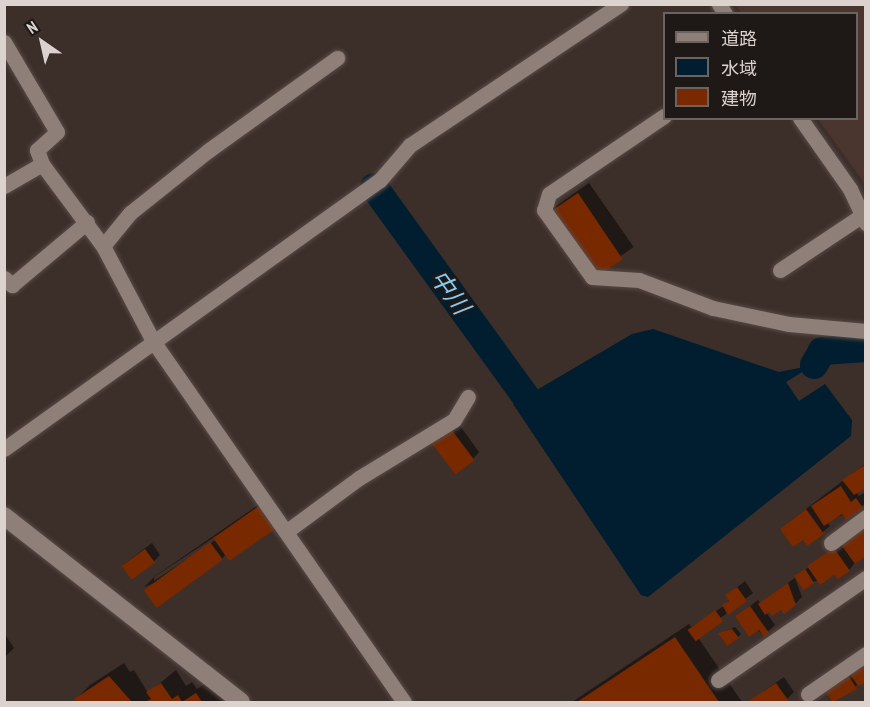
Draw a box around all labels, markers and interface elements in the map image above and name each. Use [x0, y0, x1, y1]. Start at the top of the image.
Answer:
north arrow [12, 12, 72, 72]
legend [663, 12, 858, 120]
text: N [23, 16, 41, 38]
text: 道路 [721, 27, 757, 50]
text: 水域 [721, 57, 757, 80]
text: 建物 [721, 87, 757, 110]
water label: 中川 [424, 264, 476, 320]

